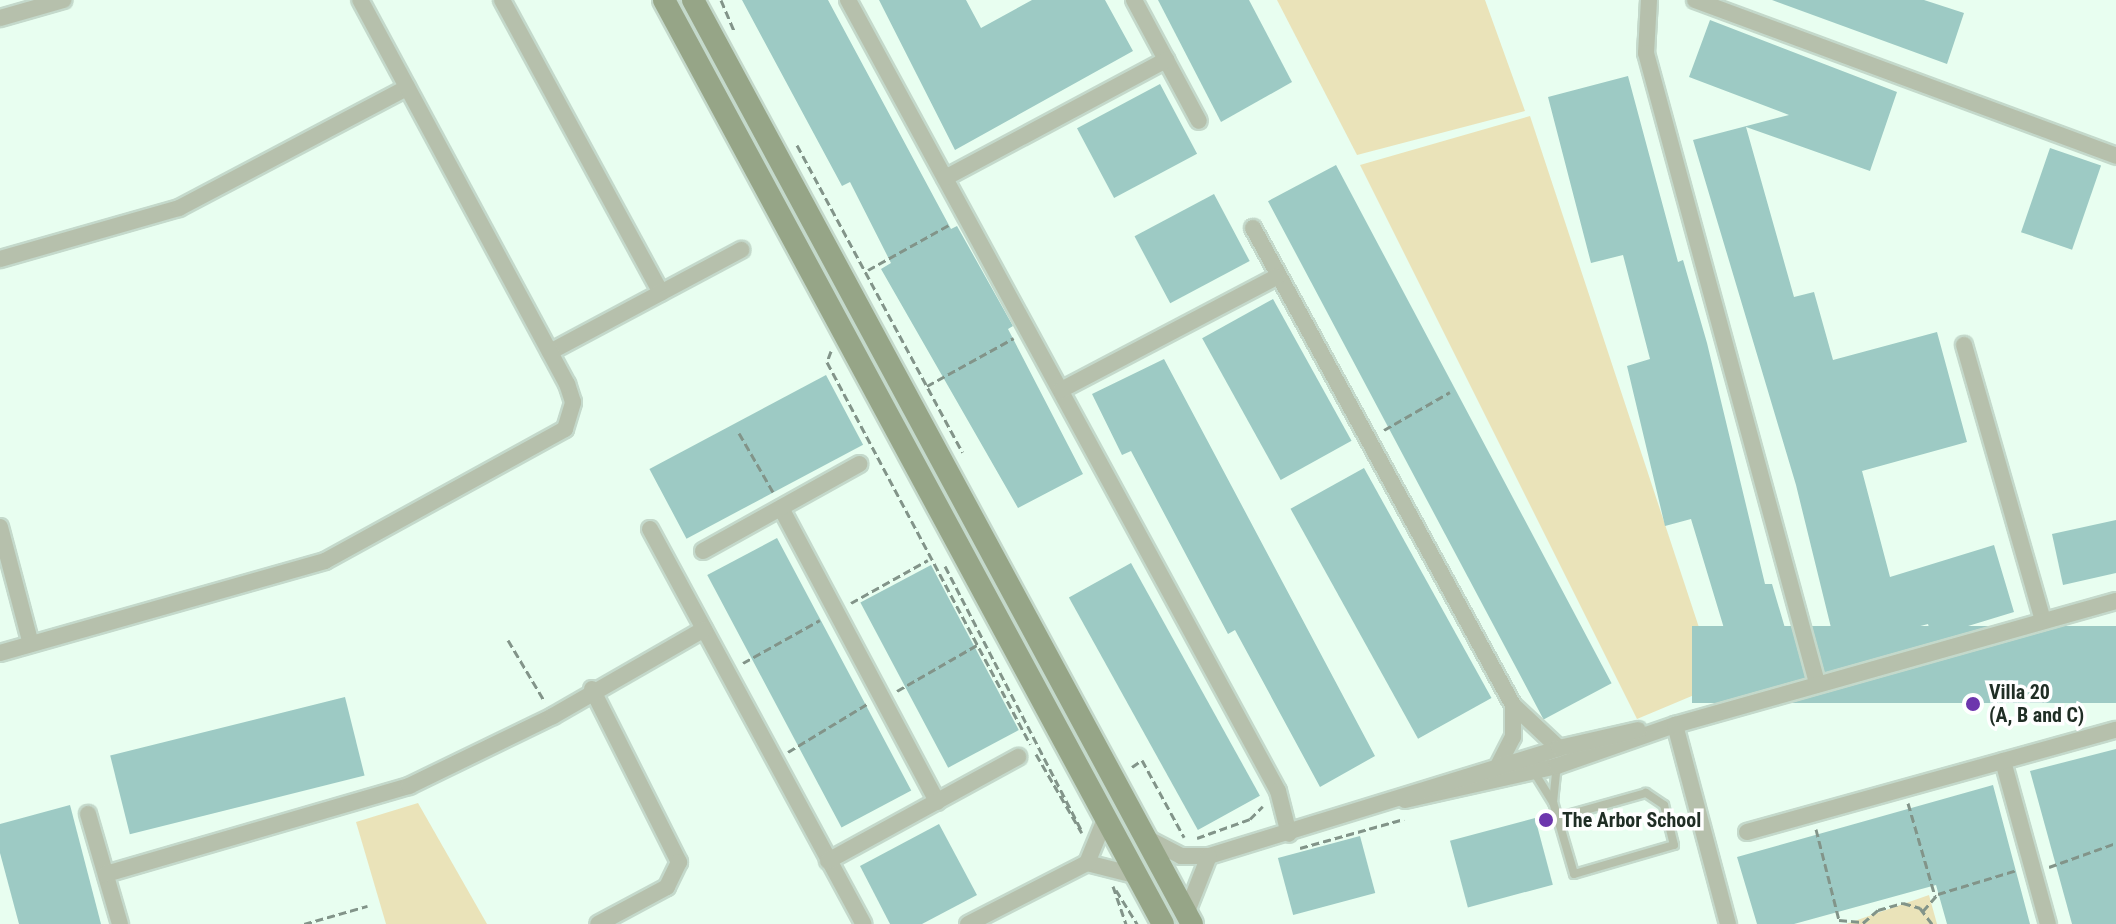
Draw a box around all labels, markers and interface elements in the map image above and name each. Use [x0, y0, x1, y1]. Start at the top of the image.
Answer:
place label: Villa 20 (A, B and C) [1989, 680, 2084, 727]
marker: Villa 20 (A, B and C) [1964, 695, 1982, 713]
place label: The Arbor School [1562, 808, 1701, 832]
marker: The Arbor School [1537, 811, 1555, 829]

